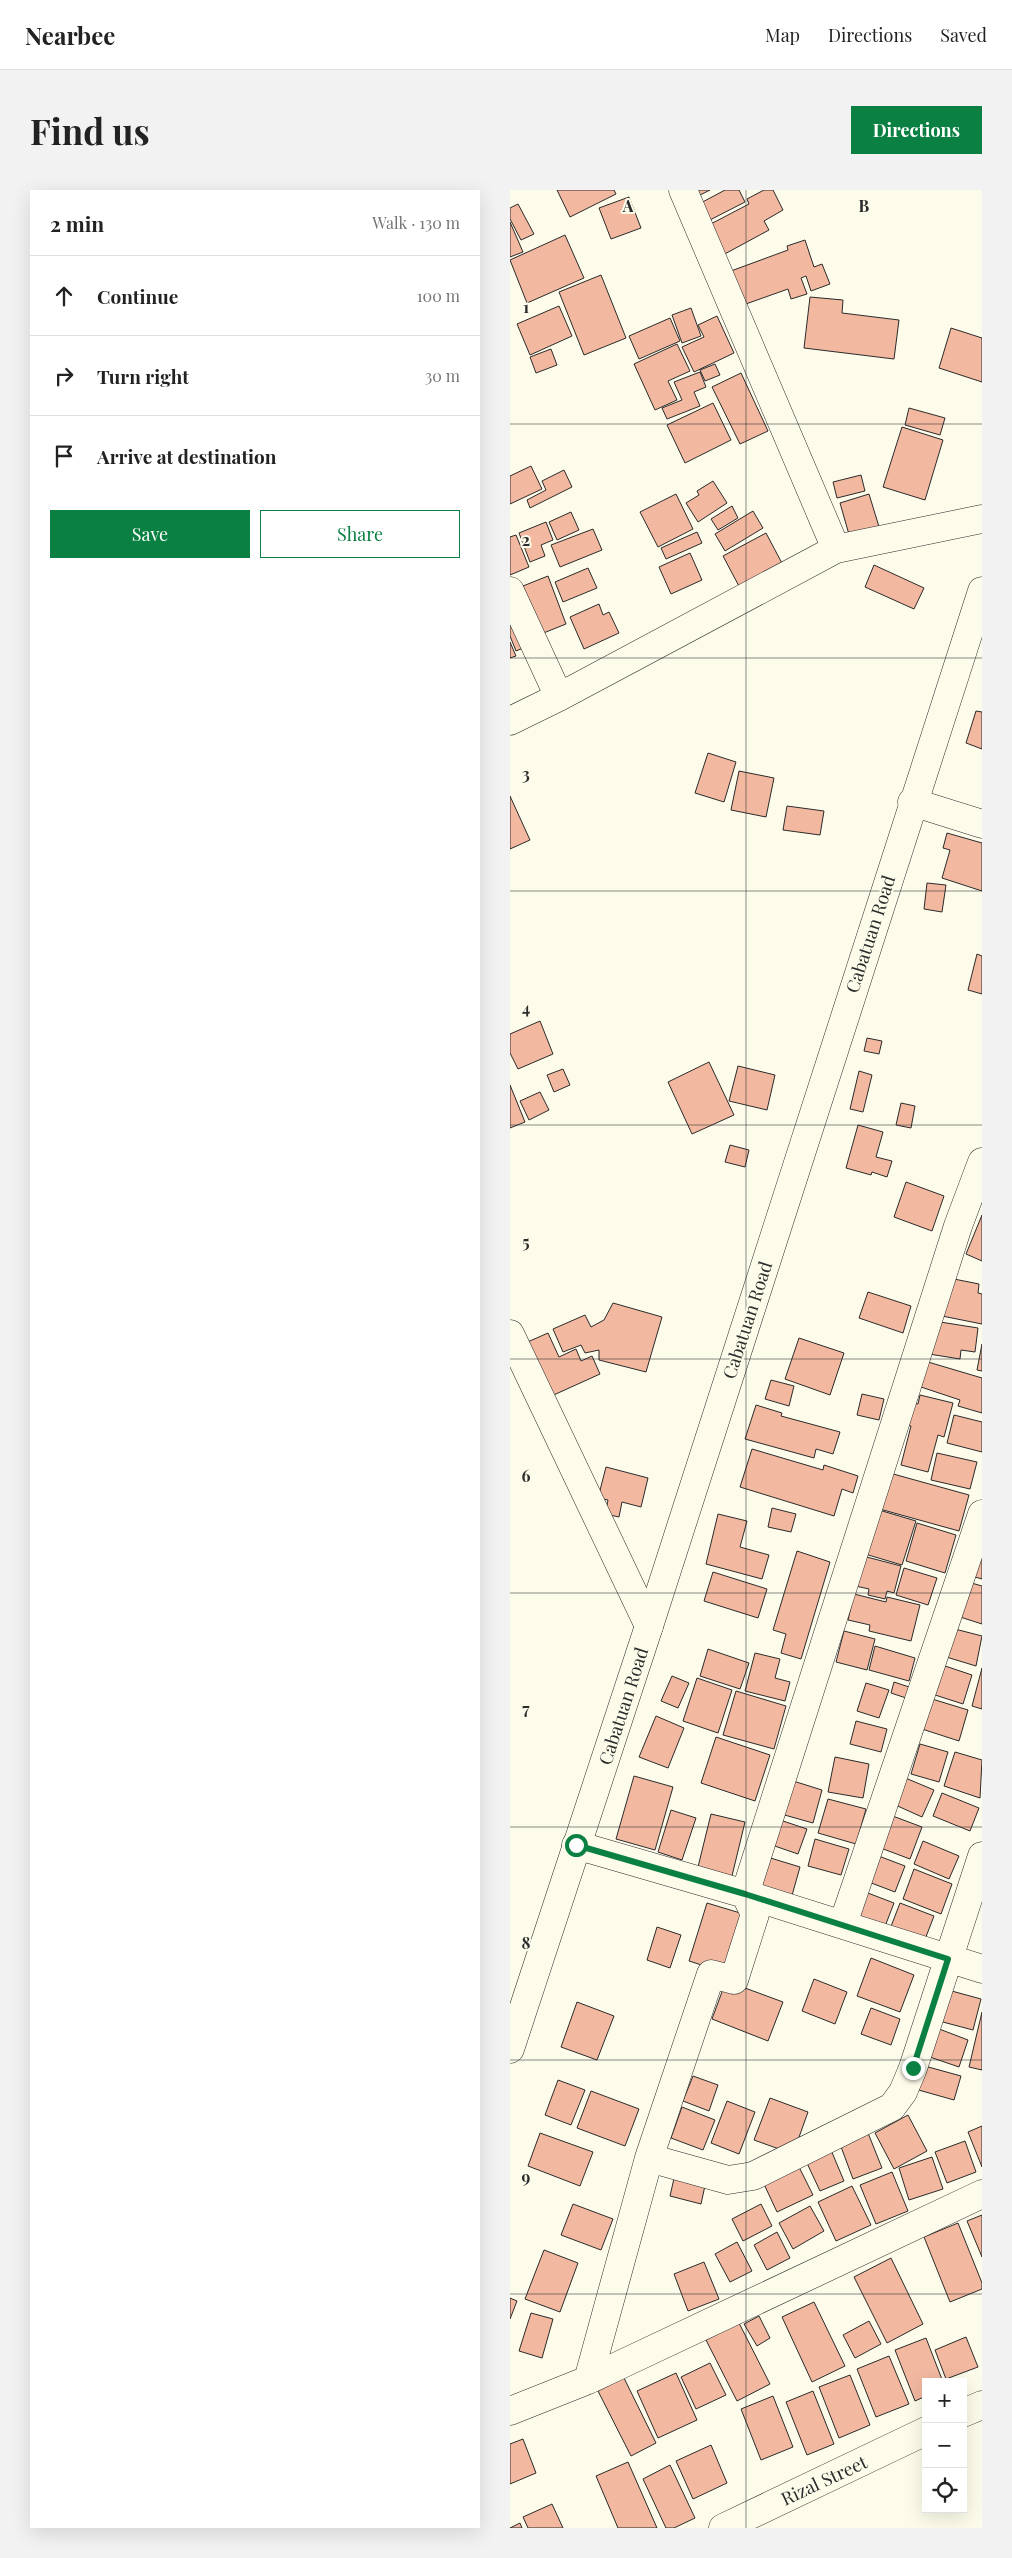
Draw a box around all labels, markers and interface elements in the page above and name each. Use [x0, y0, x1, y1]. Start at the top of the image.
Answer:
text: Nearbee [25, 19, 115, 51]
text: Map [765, 23, 800, 47]
text: Directions [828, 23, 912, 47]
text: Saved [940, 23, 987, 47]
button: Directions [851, 106, 982, 154]
text: Find us [30, 107, 150, 154]
text: A [622, 195, 634, 216]
text: B [859, 195, 870, 216]
text: 2 min [50, 209, 104, 237]
text: Walk · 130 m [372, 212, 460, 233]
icon: ahead [50, 282, 78, 310]
text: Continue [97, 283, 178, 309]
text: 100 m [417, 285, 460, 306]
text: 1 [523, 296, 529, 317]
icon: right [50, 362, 78, 390]
text: Turn right [97, 363, 189, 389]
text: 30 m [425, 365, 460, 386]
icon: arrive [50, 442, 78, 470]
text: Arrive at destination [97, 443, 277, 469]
button: Save [50, 510, 250, 558]
button: Share [260, 510, 460, 558]
text: 2 [522, 529, 530, 550]
text: 3 [522, 763, 530, 784]
street label: Cabatuan Road [840, 872, 900, 996]
text: 4 [522, 997, 530, 1018]
text: 5 [522, 1231, 530, 1252]
street label: Cabatuan Road [717, 1258, 777, 1382]
text: 6 [522, 1465, 531, 1486]
street label: Cabatuan Road [593, 1644, 653, 1768]
text: 7 [522, 1698, 530, 1719]
route start [565, 1834, 588, 1857]
text: 8 [522, 1932, 531, 1953]
route end [902, 2057, 925, 2080]
text: 9 [522, 2166, 531, 2187]
map controls [922, 2378, 967, 2513]
button: + [922, 2378, 967, 2423]
button: − [922, 2423, 967, 2468]
street label: Rizal Street [777, 2449, 872, 2510]
button: locate [922, 2468, 967, 2513]

